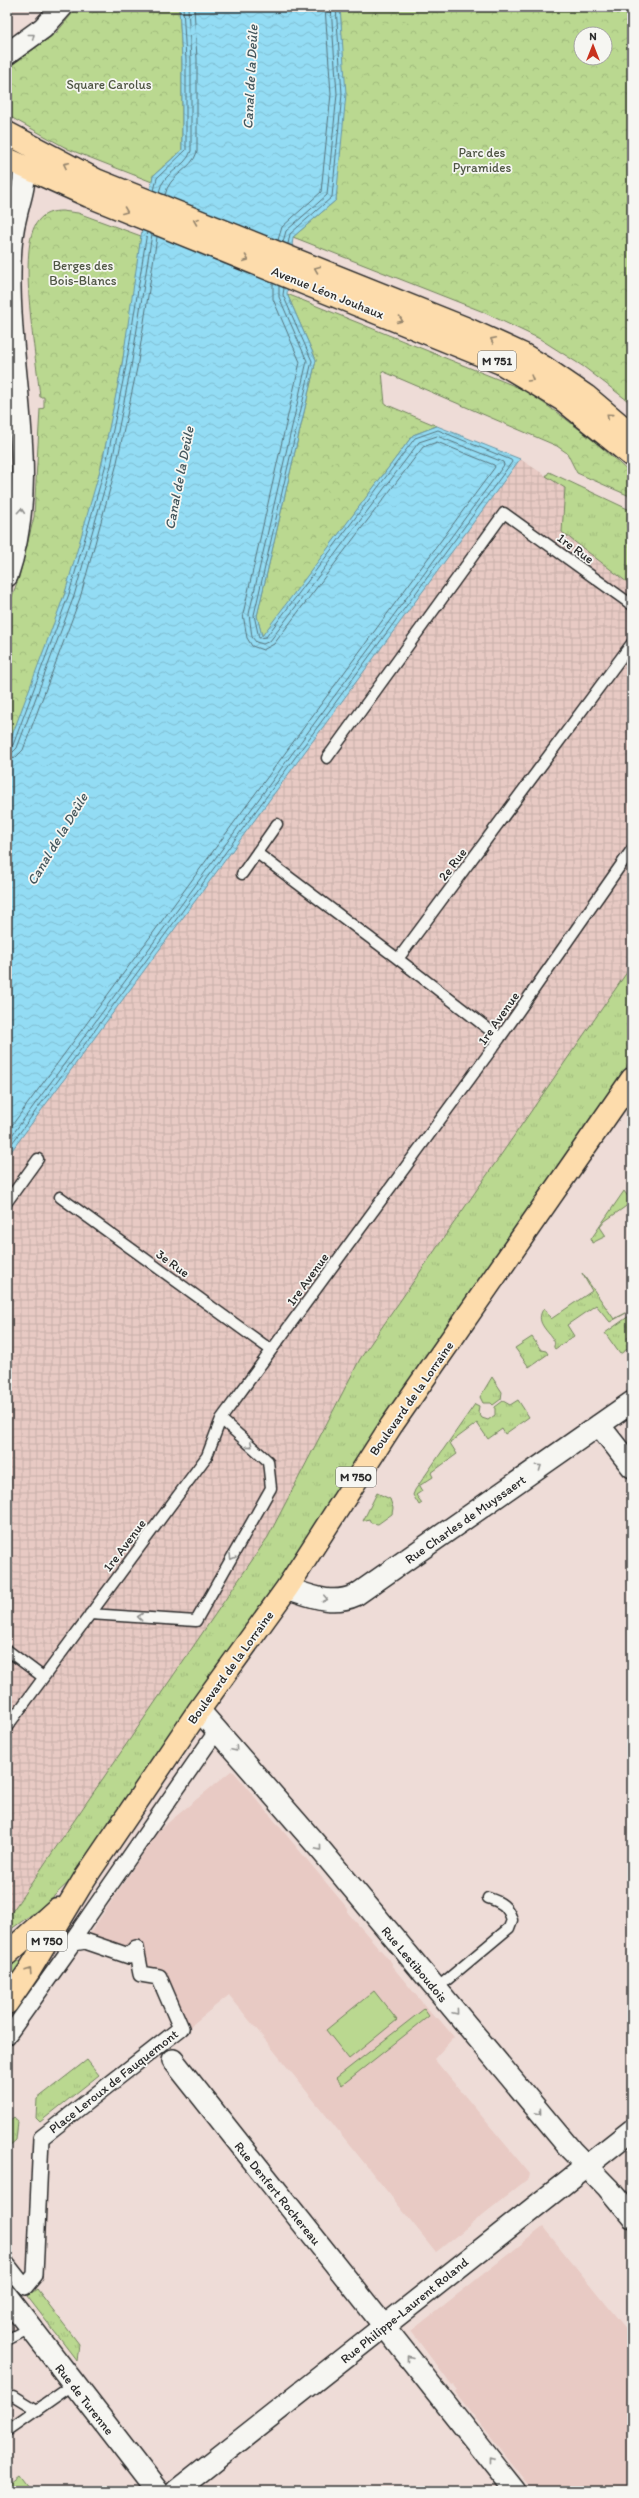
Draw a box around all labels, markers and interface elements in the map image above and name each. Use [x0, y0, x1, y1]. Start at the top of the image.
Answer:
water label: Canal de la Deûle [239, 23, 262, 130]
north arrow [573, 26, 613, 66]
text: N [589, 30, 597, 43]
one-way arrow [28, 34, 35, 41]
park label: Square Carolus [66, 77, 152, 92]
park label: Parc des Pyramides [453, 145, 512, 175]
one-way arrow [63, 162, 71, 170]
one-way arrow [122, 206, 129, 214]
one-way arrow [193, 217, 200, 225]
one-way arrow [243, 254, 250, 262]
park label: Berges des Bois-Blancs [49, 258, 117, 288]
street label: Avenue Léon Jouhaux [269, 263, 387, 322]
one-way arrow [313, 266, 320, 274]
one-way arrow [396, 316, 403, 324]
one-way arrow [490, 337, 498, 345]
road number: M 751 [478, 351, 516, 371]
one-way arrow [527, 374, 534, 382]
one-way arrow [606, 413, 614, 420]
water label: Canal de la Deûle [161, 424, 198, 531]
one-way arrow [17, 508, 26, 514]
street label: 1re Rue [554, 530, 597, 567]
water label: Canal de la Deûle [23, 789, 92, 888]
street label: 2e Rue [435, 845, 470, 884]
street label: 1re Avenue [475, 989, 522, 1048]
street label: 3e Rue [153, 1246, 192, 1280]
street label: 1re Avenue [283, 1250, 332, 1309]
street label: Boulevard de la Lorraine [366, 1338, 457, 1458]
one-way arrow [246, 1441, 253, 1448]
one-way arrow [535, 1464, 542, 1472]
road number: M 750 [336, 1467, 376, 1487]
street label: Rue Charles de Muyssaert [402, 1472, 529, 1567]
street label: 1re Avenue [100, 1516, 149, 1574]
one-way arrow [230, 1553, 237, 1560]
one-way arrow [322, 1595, 328, 1603]
street label: Boulevard de la Lorraine [184, 1608, 276, 1727]
one-way arrow [137, 1612, 143, 1621]
one-way arrow [230, 1744, 237, 1752]
one-way arrow [315, 1843, 322, 1851]
street label: Rue Lestiboudois [378, 1923, 451, 2006]
road number: M 750 [27, 1931, 67, 1951]
one-way arrow [24, 1968, 32, 1975]
one-way arrow [451, 2008, 458, 2015]
street label: Place Leroux de Fauquemont [46, 2026, 181, 2136]
one-way arrow [535, 2108, 542, 2115]
street label: Rue Denfert Rochereau [231, 2139, 324, 2248]
street label: Rue Philippe-Laurent Roland [337, 2254, 471, 2367]
one-way arrow [408, 2356, 415, 2363]
street label: Rue de Turenne [52, 2361, 117, 2438]
one-way arrow [489, 2458, 496, 2465]

